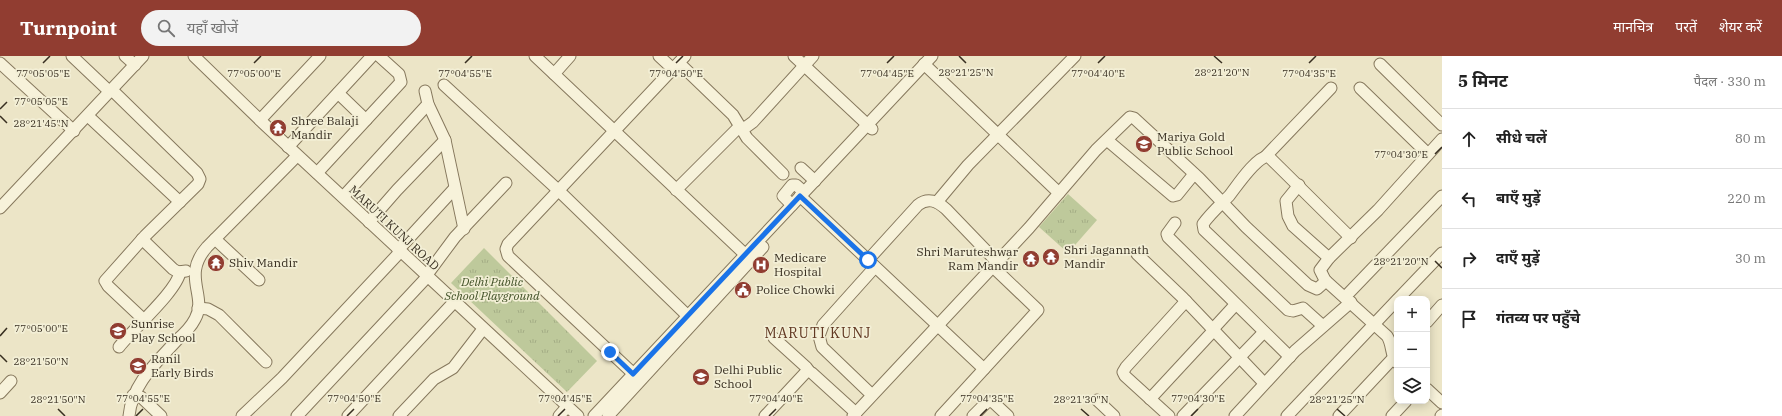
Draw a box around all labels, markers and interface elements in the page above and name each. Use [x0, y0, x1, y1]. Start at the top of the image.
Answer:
search box [141, 10, 421, 46]
text: Turnpoint [20, 16, 117, 40]
icon: search [155, 17, 177, 39]
text: यहाँ खोजें [187, 18, 238, 37]
text: मानचित्र [1613, 18, 1653, 36]
text: परतें [1675, 18, 1697, 36]
text: शेयर करें [1719, 18, 1762, 36]
text: 28°21'25"N [939, 66, 994, 79]
text: 28°21'20"N [1195, 66, 1250, 79]
text: 77°05'05"E [16, 67, 70, 80]
text: 77°05'00"E [227, 67, 281, 80]
text: 77°04'55"E [438, 67, 492, 80]
text: 77°04'50"E [649, 67, 703, 80]
text: 77°04'45"E [860, 67, 914, 80]
text: 77°04'40"E [1071, 67, 1125, 80]
text: 77°04'35"E [1282, 67, 1336, 80]
text: 5 मिनट [1458, 70, 1508, 92]
text: पैदल · 330 m [1694, 73, 1766, 90]
text: 77°05'05"E [14, 95, 68, 108]
place label: Shree Balaji Mandir [291, 113, 359, 142]
text: 28°21'45"N [14, 117, 69, 130]
temple icon: Shree Balaji Mandir [268, 118, 288, 138]
icon: ahead [1458, 128, 1480, 150]
text: सीधे चलें [1496, 128, 1547, 147]
place label: Mariya Gold Public School [1157, 129, 1234, 158]
text: 80 m [1735, 130, 1766, 147]
school or university icon: Mariya Gold Public School [1134, 134, 1154, 154]
text: 77°04'30"E [1374, 148, 1428, 161]
street label: MARUTI KUNJ ROAD [346, 182, 443, 273]
icon: left [1458, 188, 1480, 210]
text: बाएँ मुड़ें [1496, 188, 1541, 207]
text: 220 m [1727, 190, 1766, 207]
place label: Shri Jagannath Mandir [1064, 242, 1149, 271]
place label: Shri Maruteshwar Ram Mandir [917, 244, 1019, 273]
temple icon: Shri Jagannath Mandir [1041, 247, 1061, 267]
icon: right [1458, 248, 1480, 270]
text: दाएँ मुड़ें [1496, 248, 1540, 267]
temple icon: Shri Maruteshwar Ram Mandir [1021, 249, 1041, 269]
place label: Medicare Hospital [774, 250, 827, 279]
text: 30 m [1735, 250, 1766, 267]
route start [859, 251, 877, 269]
temple icon: Shiv Mandir [206, 253, 226, 273]
place label: Shiv Mandir [229, 255, 298, 270]
hospital icon: Medicare Hospital [751, 255, 771, 275]
text: 28°21'20"N [1374, 255, 1429, 268]
park label: Delhi Public School Playground [443, 274, 540, 303]
public building icon: Police Chowki [733, 280, 753, 300]
place label: Police Chowki [756, 282, 835, 297]
map controls [1394, 296, 1430, 404]
button: + [1394, 296, 1430, 332]
icon: arrive [1458, 308, 1480, 330]
text: गंतव्य पर पहुँचे [1496, 308, 1580, 327]
place label: Sunrise Play School [131, 316, 196, 345]
school or university icon: Sunrise Play School [108, 321, 128, 341]
text: 77°05'00"E [14, 322, 68, 335]
district label: MARUTI KUNJ [765, 324, 871, 342]
button: − [1394, 332, 1430, 368]
route end [601, 343, 619, 361]
place label: Ranil Early Birds [151, 351, 214, 380]
text: 28°21'50"N [14, 355, 69, 368]
school or university icon: Ranil Early Birds [128, 356, 148, 376]
place label: Delhi Public School [714, 362, 782, 391]
school or university icon: Delhi Public School [691, 367, 711, 387]
button: layers [1394, 368, 1430, 404]
text: 77°04'55"E [116, 392, 170, 405]
text: 77°04'50"E [327, 392, 381, 405]
text: 77°04'45"E [538, 392, 592, 405]
text: 77°04'40"E [749, 392, 803, 405]
text: 77°04'35"E [960, 392, 1014, 405]
text: 77°04'30"E [1171, 392, 1225, 405]
text: 28°21'50"N [31, 393, 86, 406]
text: 28°21'30"N [1054, 393, 1109, 406]
text: 28°21'25"N [1310, 393, 1365, 406]

